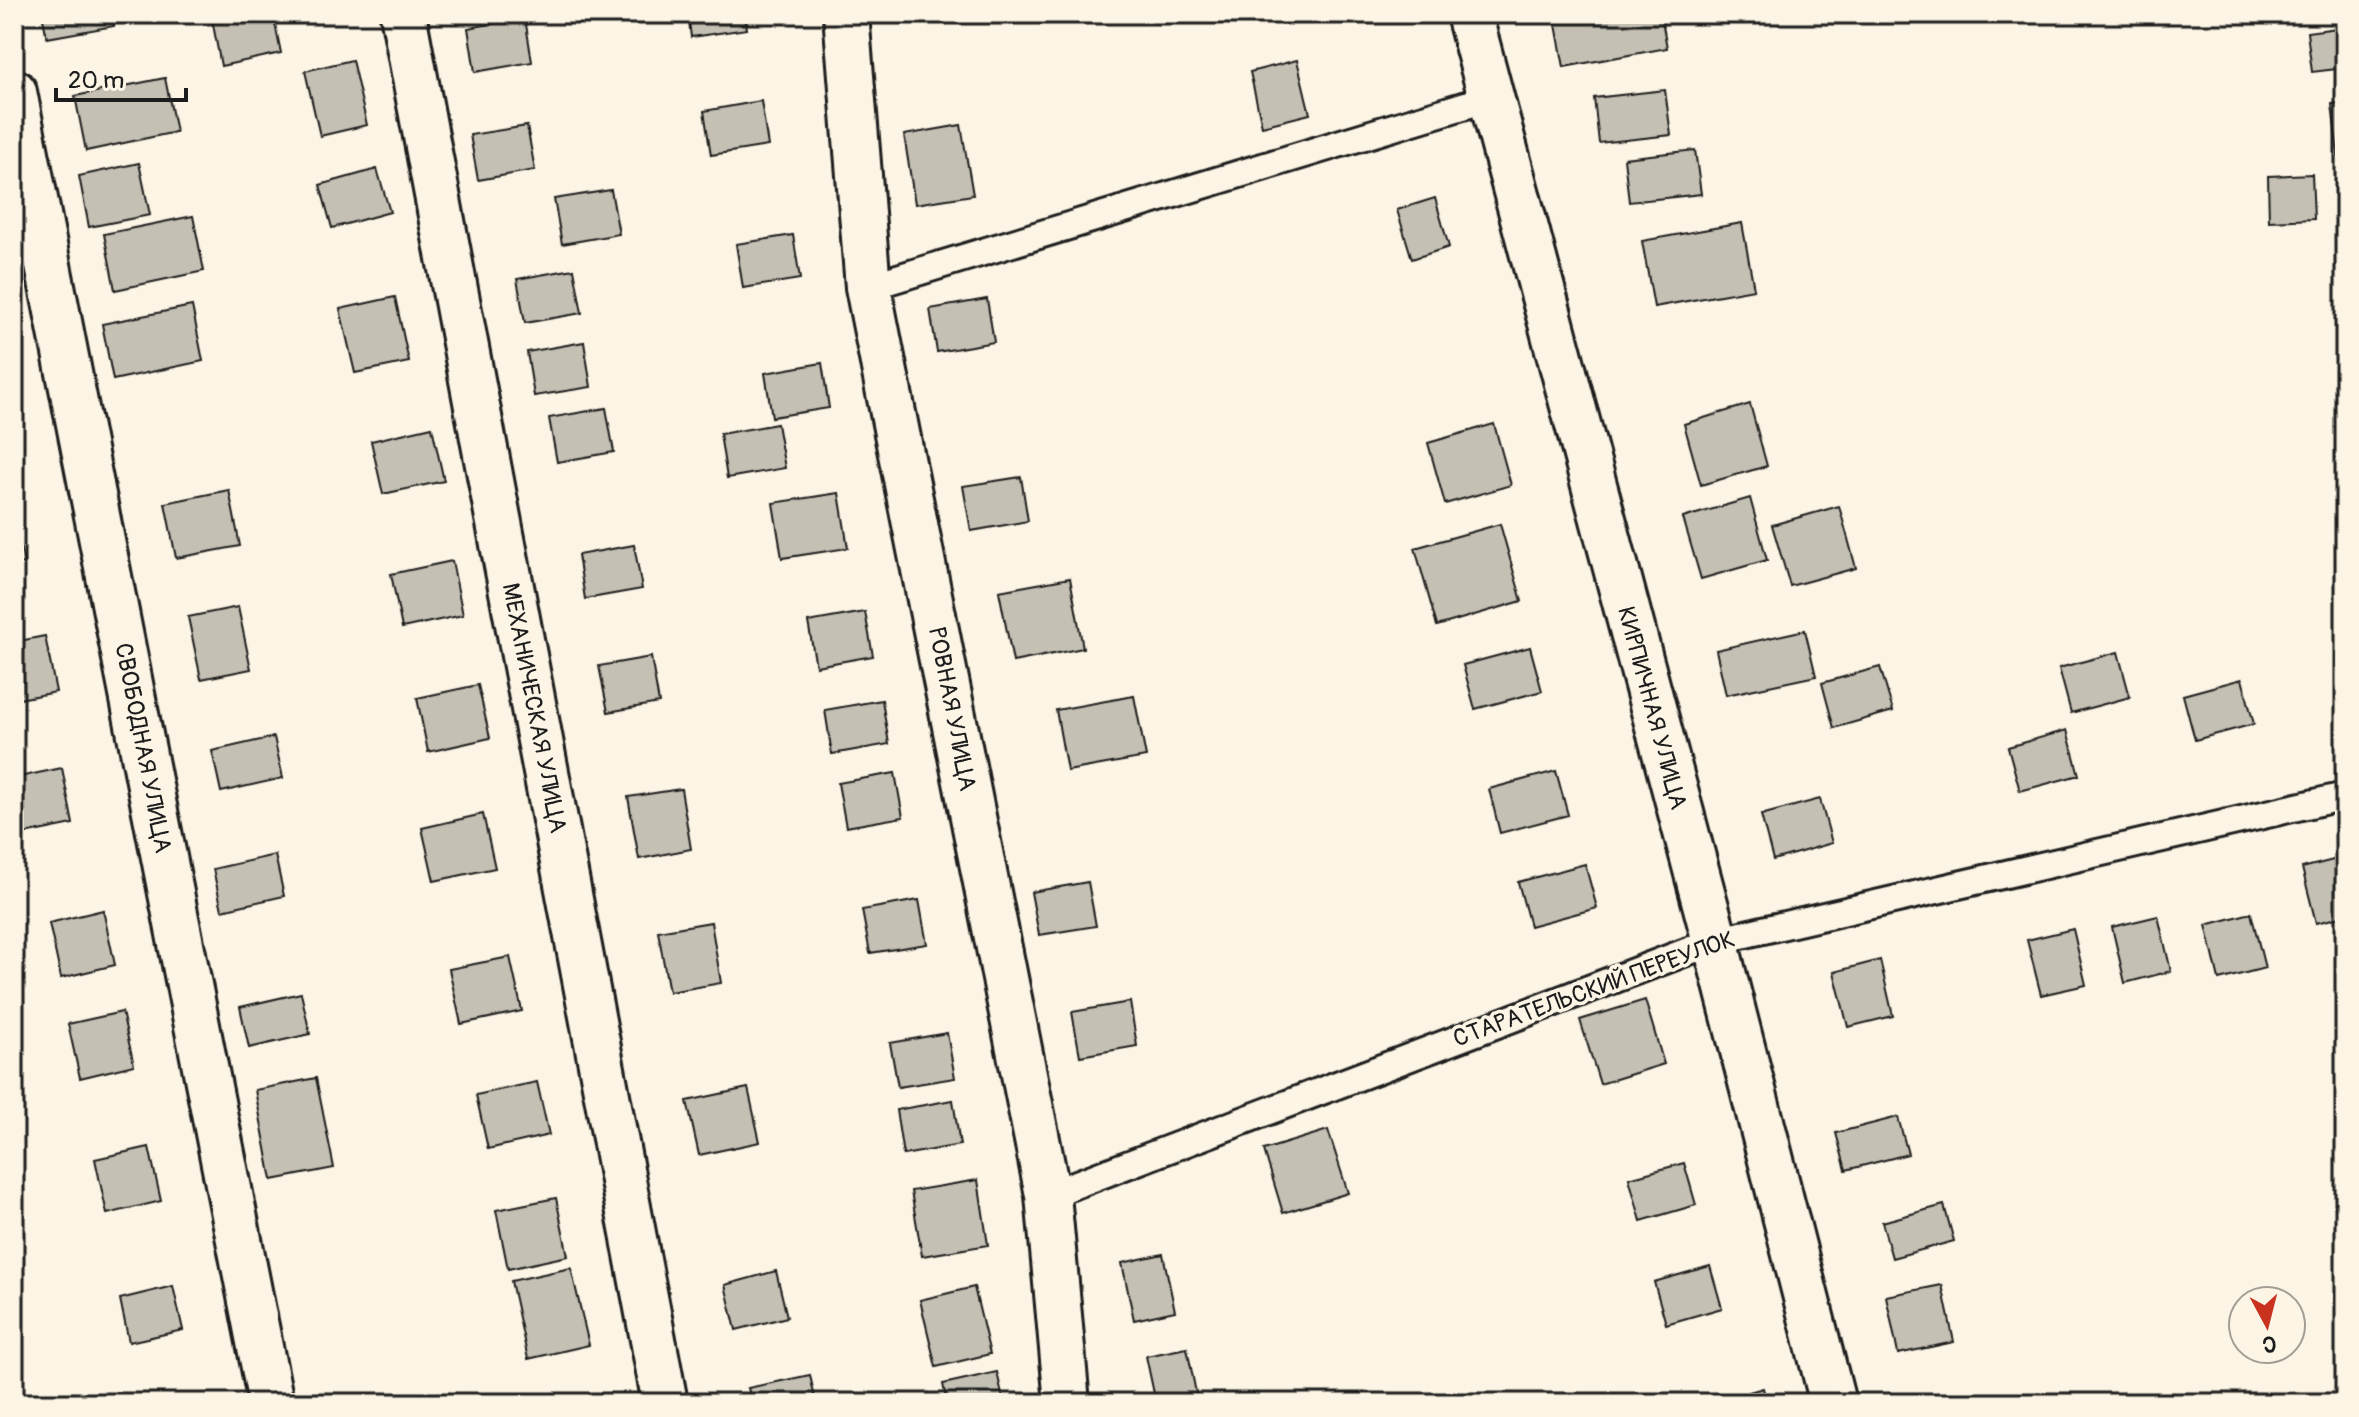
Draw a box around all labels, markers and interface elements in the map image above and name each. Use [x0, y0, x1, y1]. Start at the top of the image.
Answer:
scale bar [56, 52, 186, 102]
text: 20 m [68, 66, 124, 95]
street label: МЕХАНИЧЕСКАЯ УЛИЦА [496, 581, 572, 835]
street label: КИРПИЧНАЯ УЛИЦА [1611, 603, 1693, 813]
street label: РОВНАЯ УЛИЦА [922, 625, 982, 793]
street label: СВОБОДНАЯ УЛИЦА [108, 641, 178, 855]
street label: СТАРАТЕЛЬСКИЙ ПЕРЕУЛОК [1449, 924, 1739, 1054]
north arrow [2227, 1285, 2307, 1365]
text: С [2260, 1329, 2278, 1359]

